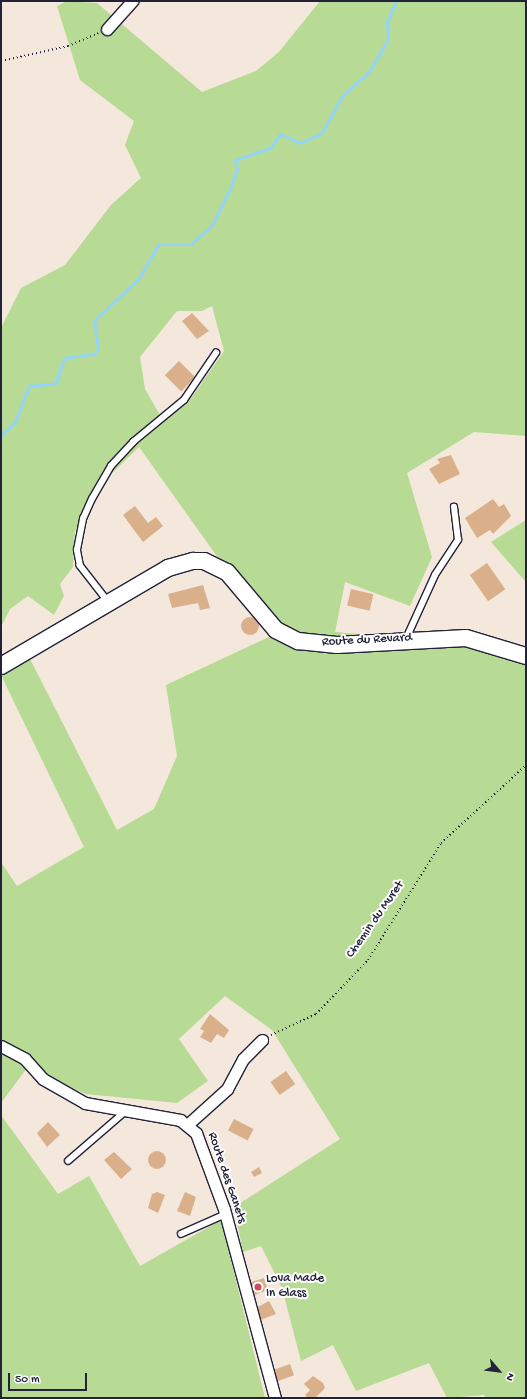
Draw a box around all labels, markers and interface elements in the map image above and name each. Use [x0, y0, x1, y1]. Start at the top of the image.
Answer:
street label: Route du Revard [322, 631, 412, 651]
street label: Chemin du Muret [344, 878, 408, 962]
street label: Route des Ganets [203, 1130, 249, 1226]
place label: Lova Made In Glass [266, 1272, 324, 1303]
marker: Lova Made In Glass [253, 1282, 263, 1292]
north arrow [479, 1351, 519, 1391]
scale bar [10, 1365, 89, 1391]
text: N [503, 1371, 517, 1383]
text: 50 m [15, 1373, 40, 1387]

